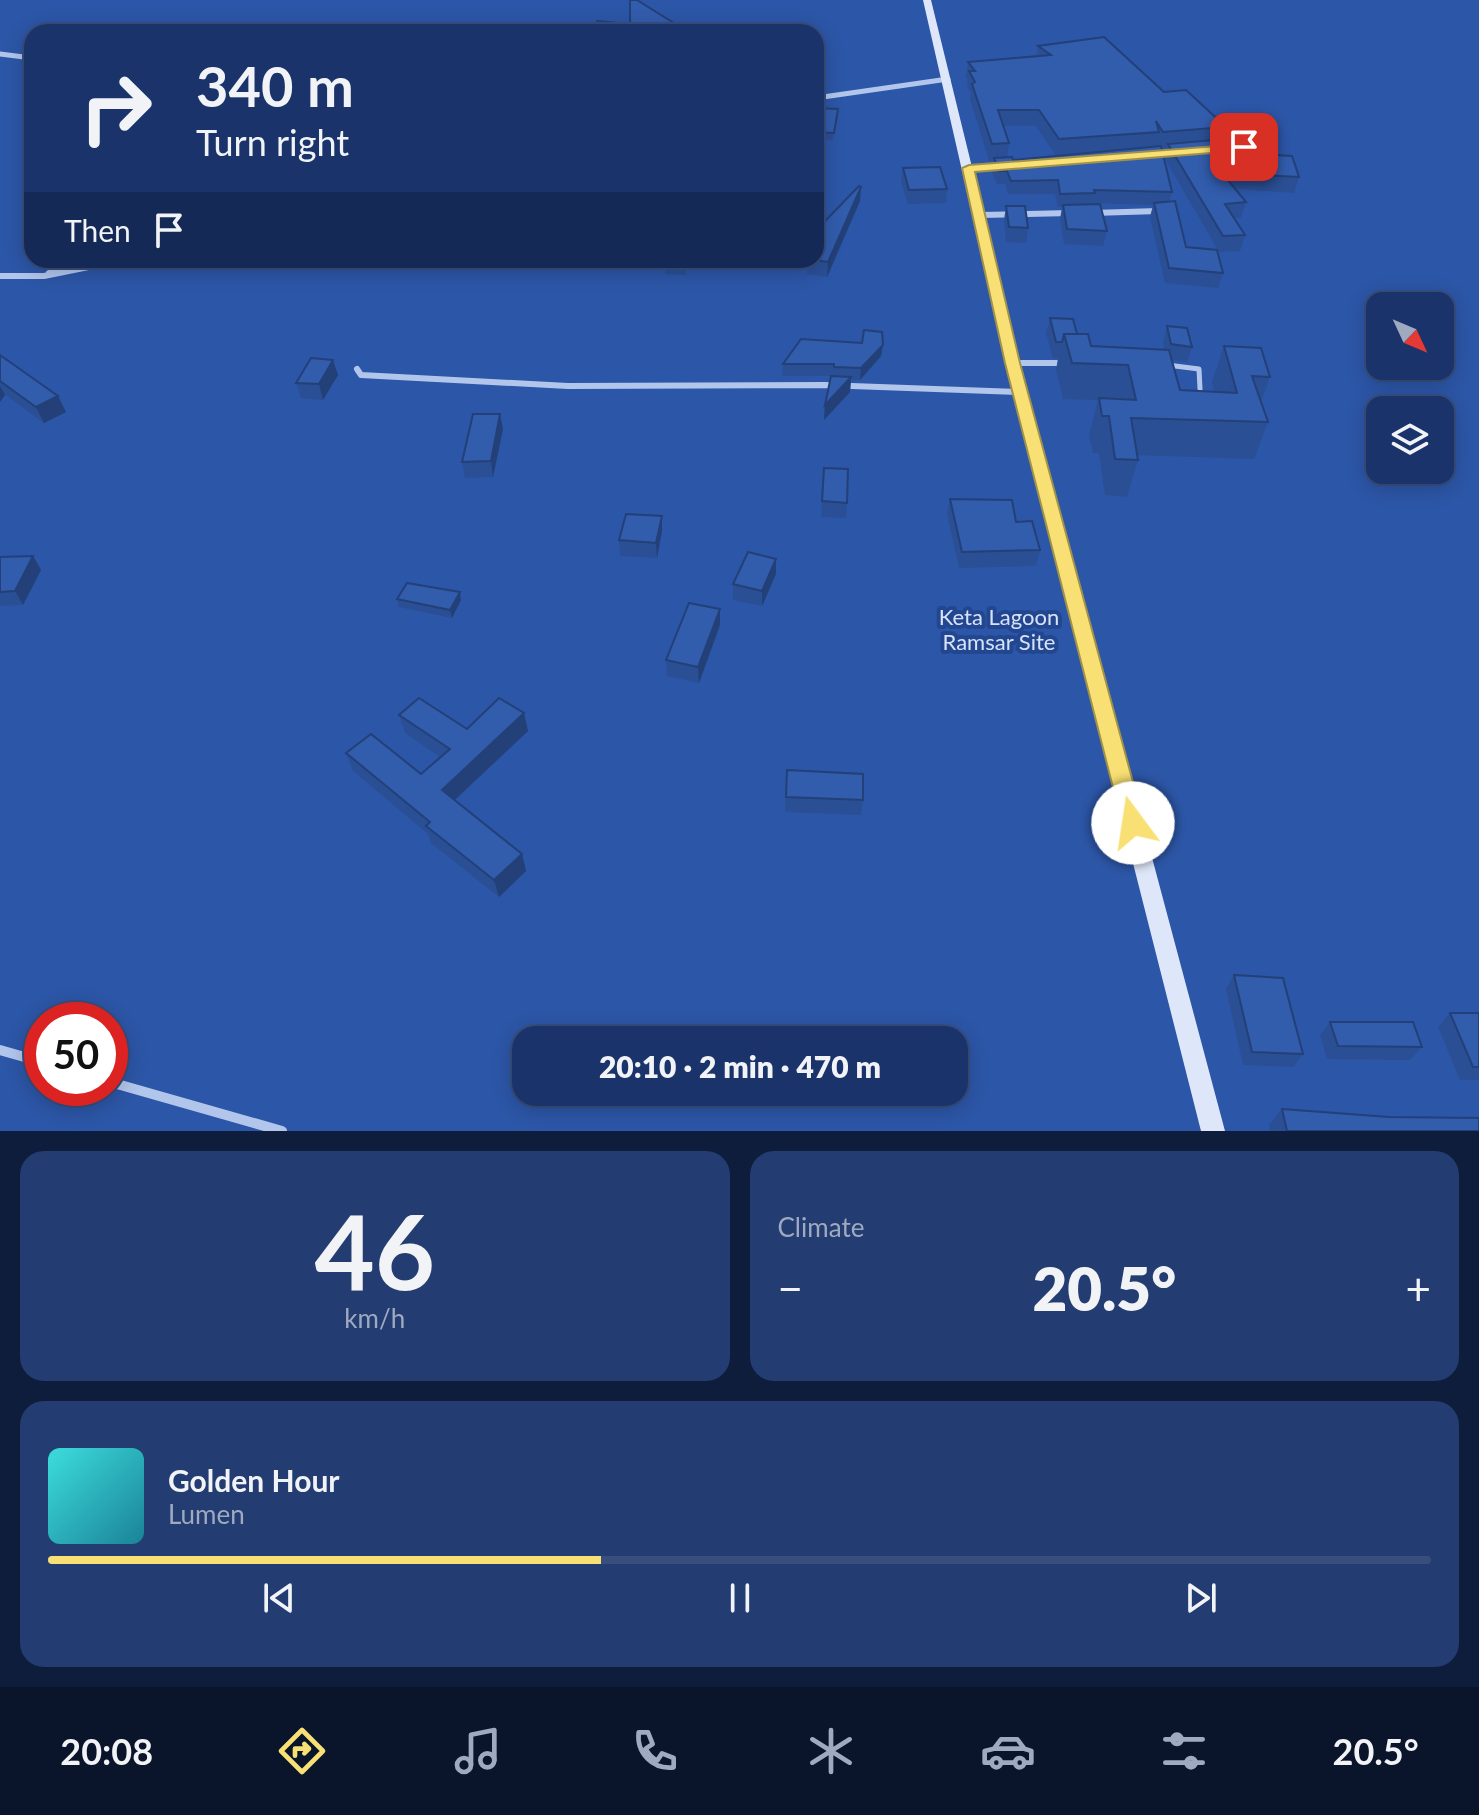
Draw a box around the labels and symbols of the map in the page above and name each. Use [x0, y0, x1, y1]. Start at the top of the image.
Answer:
pin [1210, 113, 1278, 181]
north arrow [1366, 292, 1454, 380]
park label: Keta Lagoon Ramsar Site [939, 603, 1059, 655]
position arrow [1091, 781, 1175, 865]
speed limit sign: 50 [24, 1002, 128, 1106]

